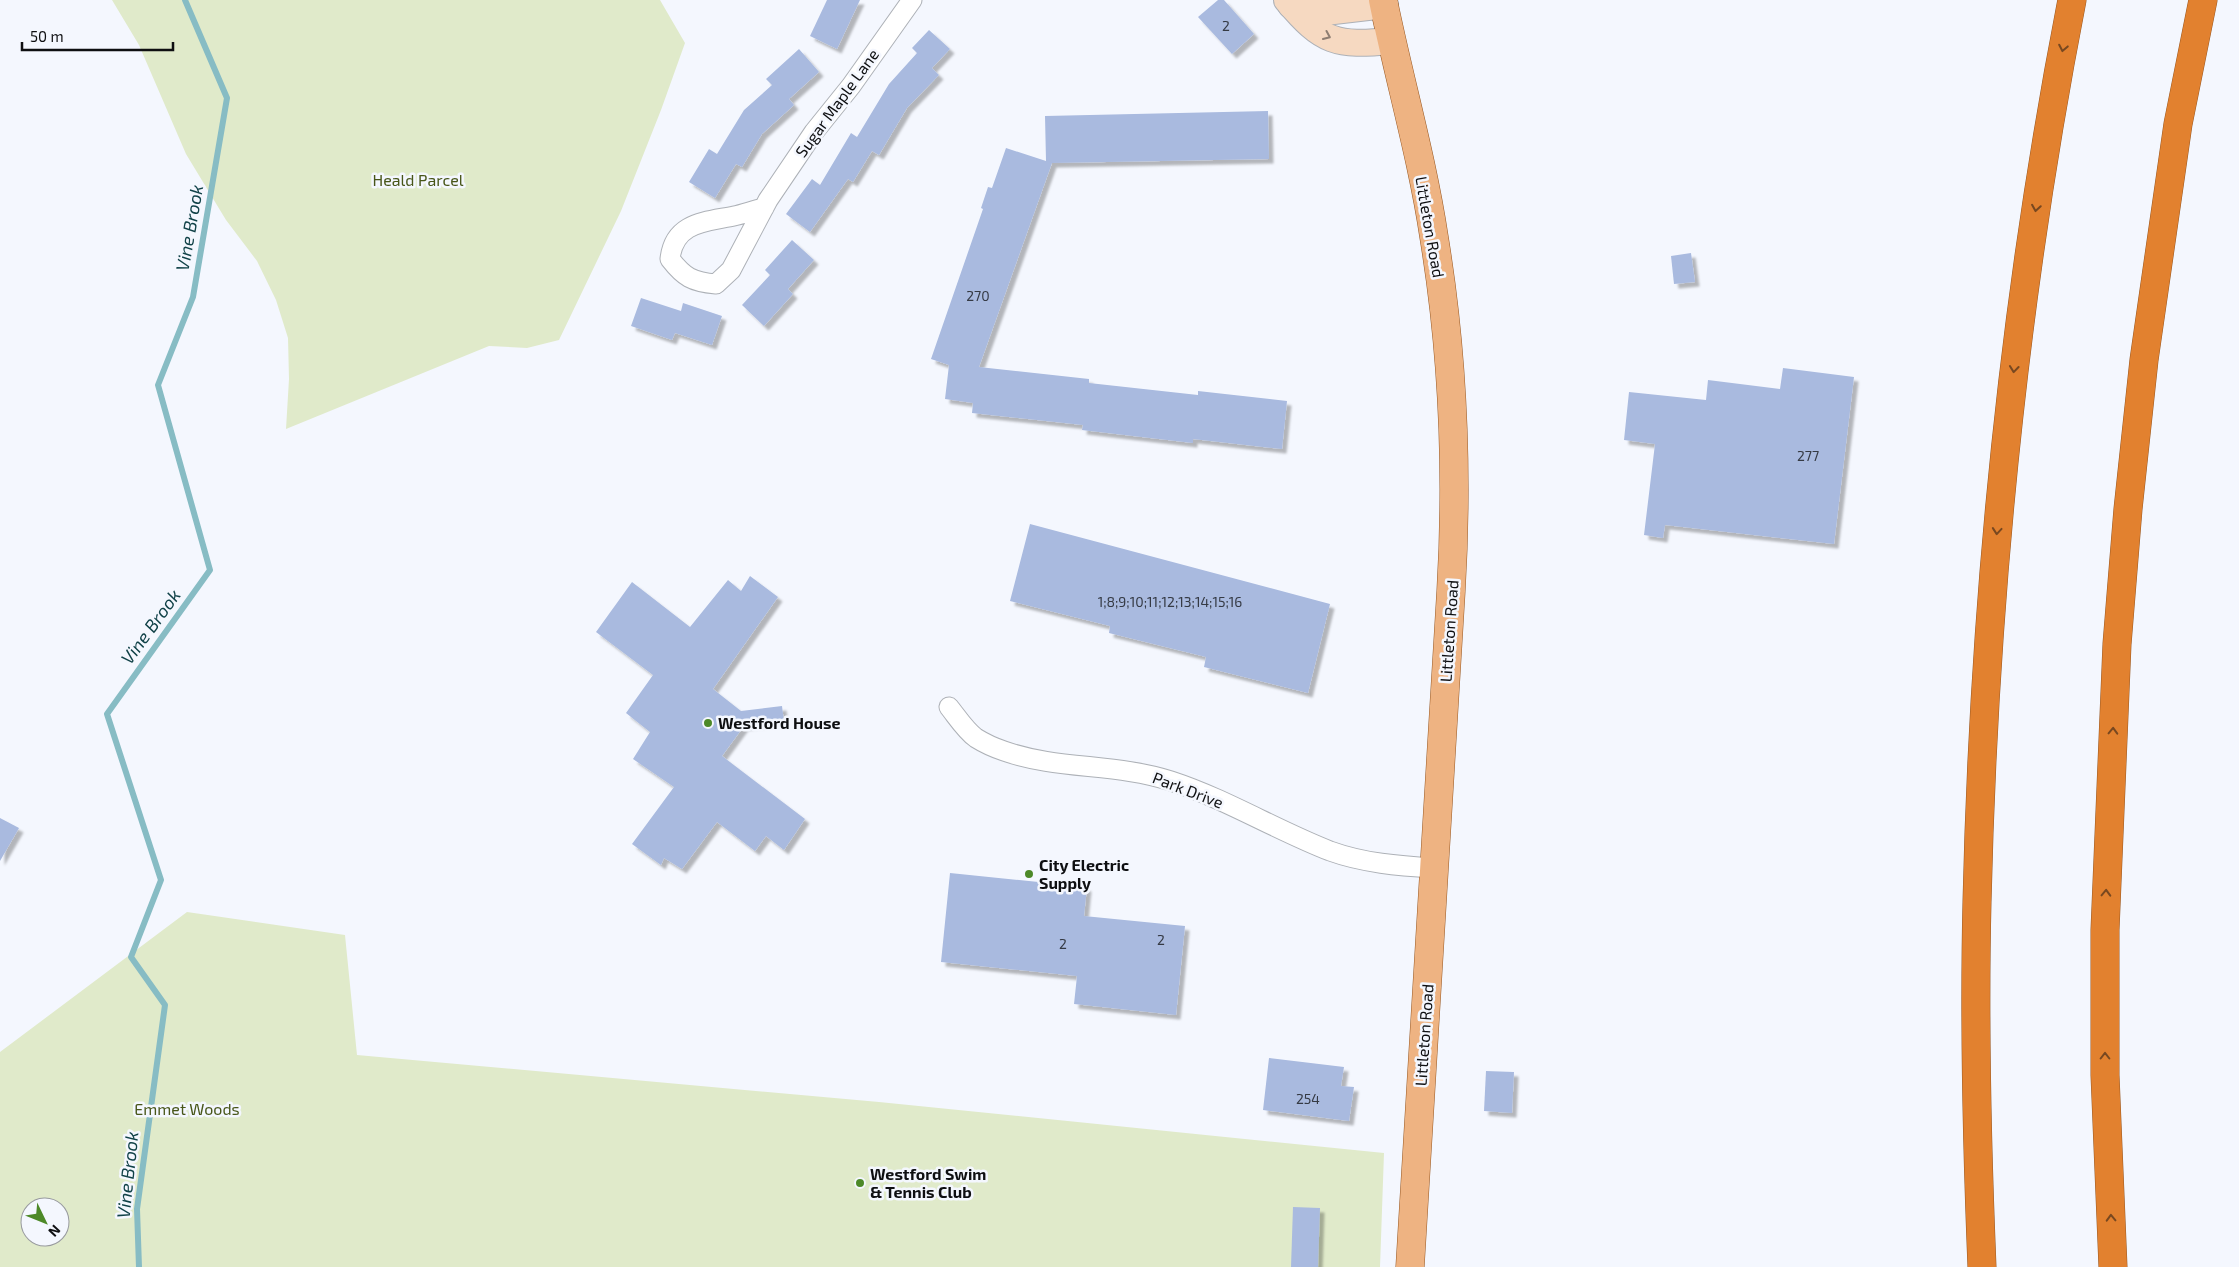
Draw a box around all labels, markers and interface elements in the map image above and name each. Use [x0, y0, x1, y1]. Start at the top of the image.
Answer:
house number: 2 [1222, 17, 1230, 34]
scale bar [22, 20, 174, 52]
text: 50 m [30, 27, 64, 45]
one-way arrow [1322, 30, 1331, 41]
one-way arrow [2058, 43, 2068, 52]
street label: Sugar Maple Lane [791, 45, 882, 161]
park label: Heald Parcel [373, 170, 464, 189]
street label: Littleton Road [1412, 175, 1449, 279]
water label: Vine Brook [171, 183, 207, 273]
one-way arrow [2032, 204, 2042, 213]
house number: 270 [966, 287, 990, 304]
one-way arrow [2009, 365, 2020, 373]
house number: 277 [1797, 447, 1819, 464]
one-way arrow [1992, 527, 2003, 535]
street label: Littleton Road [1435, 579, 1462, 683]
water label: Vine Brook [116, 585, 185, 668]
house number: 1;8;9;10;11;12;13;14;15;16 [1098, 593, 1242, 610]
place label: Westford House [718, 713, 841, 732]
marker: Westford House [702, 717, 714, 729]
one-way arrow [2108, 727, 2119, 735]
street label: Park Drive [1150, 767, 1226, 812]
place label: City Electric Supply [1039, 855, 1129, 893]
marker: City Electric Supply [1023, 868, 1035, 880]
one-way arrow [2101, 889, 2112, 897]
house number: 2 [1157, 931, 1165, 948]
house number: 2 [1059, 935, 1067, 952]
street label: Littleton Road [1410, 983, 1437, 1087]
one-way arrow [2100, 1052, 2110, 1060]
house number: 254 [1296, 1090, 1320, 1107]
park label: Emmet Woods [134, 1099, 240, 1118]
water label: Vine Brook [112, 1130, 143, 1219]
place label: Westford Swim & Tennis Club [870, 1164, 986, 1201]
marker: Westford Swim & Tennis Club [854, 1177, 866, 1189]
north arrow [20, 1197, 70, 1247]
one-way arrow [2105, 1214, 2116, 1222]
text: N [45, 1222, 65, 1241]

